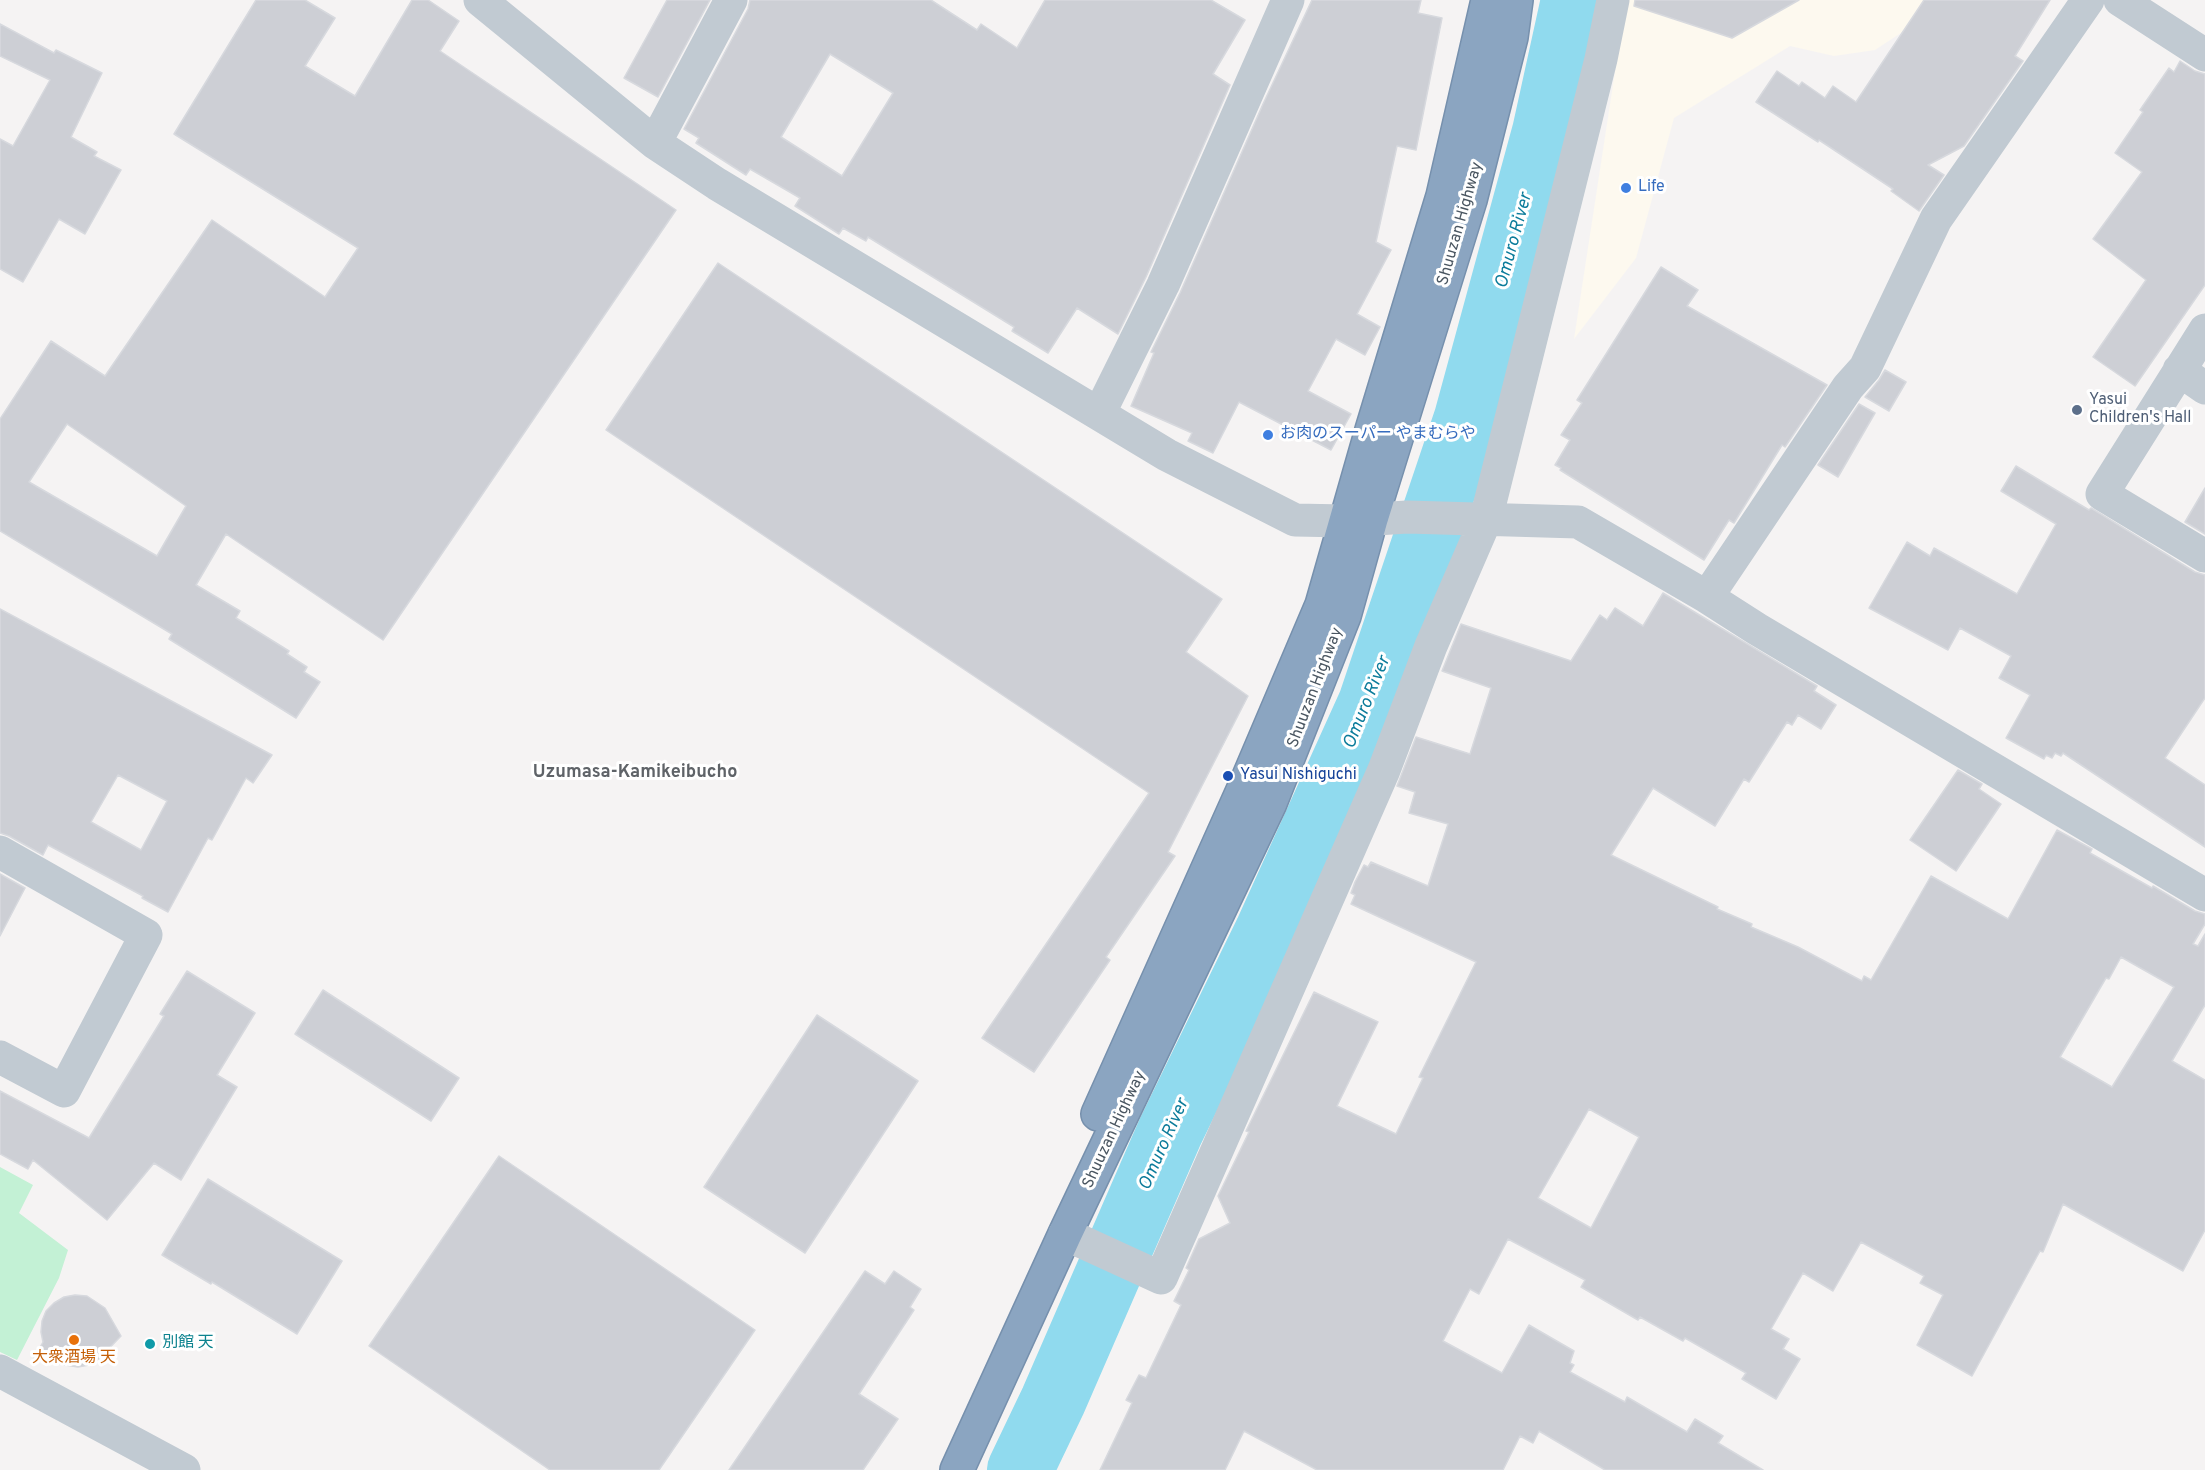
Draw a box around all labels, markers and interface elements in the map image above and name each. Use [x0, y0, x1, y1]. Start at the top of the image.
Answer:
street label: Shuuzan Highway [1434, 160, 1488, 288]
place label: Life [1638, 178, 1665, 198]
marker: Life [1619, 181, 1633, 195]
water label: Omuro River [1492, 191, 1538, 291]
place label: Yasui Children's Hall [2089, 391, 2191, 429]
marker: Yasui Children's Hall [2070, 403, 2084, 417]
place label: お肉のスーパー やまむらや [1280, 425, 1476, 445]
marker: お肉のスーパー やまむらや [1261, 428, 1275, 442]
street label: Shuuzan Highway [1284, 625, 1348, 751]
water label: Omuro River [1340, 654, 1396, 752]
district label: Uzumasa-Kamikeibucho [533, 762, 737, 784]
place label: Yasui Nishiguchi [1240, 766, 1357, 786]
marker: Yasui Nishiguchi [1221, 769, 1235, 783]
street label: Shuuzan Highway [1079, 1068, 1151, 1192]
water label: Omuro River [1135, 1096, 1195, 1194]
marker: 大衆酒場 天 [67, 1333, 81, 1347]
place label: 別館 天 [162, 1334, 214, 1354]
marker: 別館 天 [143, 1337, 157, 1351]
place label: 大衆酒場 天 [32, 1349, 116, 1369]

